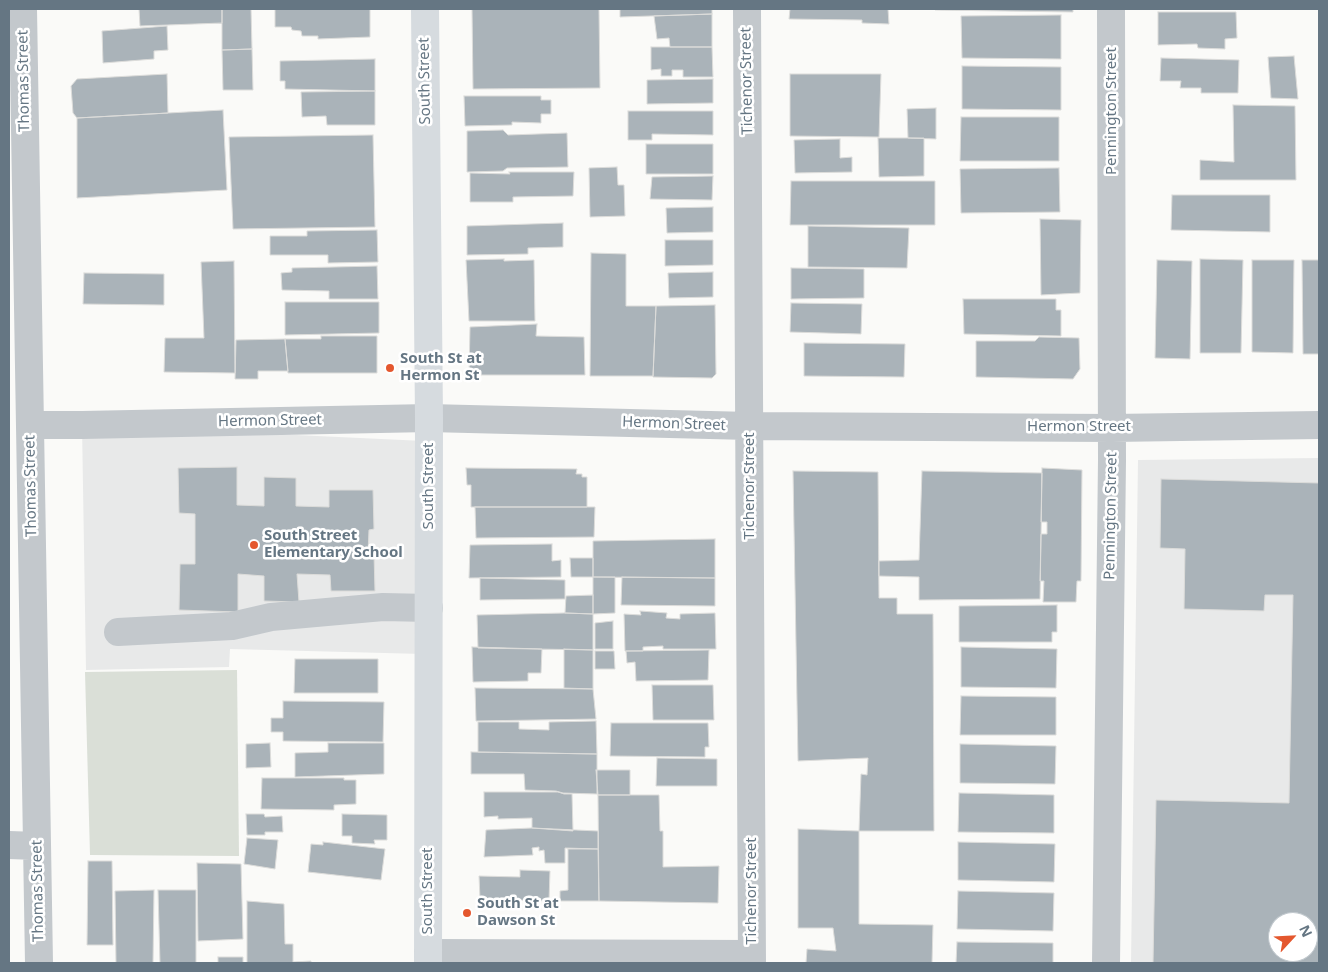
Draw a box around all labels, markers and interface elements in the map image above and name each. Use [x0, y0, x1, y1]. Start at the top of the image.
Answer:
street label: Tichenor Street [737, 27, 757, 135]
street label: Thomas Street [14, 30, 34, 132]
street label: South Street [415, 37, 435, 125]
street label: Pennington Street [1103, 47, 1121, 175]
place label: South St at Hermon St [400, 350, 482, 385]
marker: South St at Hermon St [384, 362, 396, 374]
street label: Hermon Street [218, 411, 322, 431]
street label: Hermon Street [622, 413, 726, 435]
street label: Hermon Street [1027, 418, 1131, 436]
street label: Tichenor Street [741, 432, 759, 540]
street label: Thomas Street [21, 435, 41, 537]
street label: South Street [420, 442, 438, 530]
street label: Pennington Street [1101, 452, 1121, 580]
place label: South Street Elementary School [264, 527, 403, 562]
marker: South Street Elementary School [248, 539, 260, 551]
street label: Tichenor Street [743, 837, 761, 945]
street label: Thomas Street [28, 840, 48, 942]
street label: South Street [419, 847, 437, 935]
place label: South St at Dawson St [477, 895, 559, 930]
marker: South St at Dawson St [461, 907, 473, 919]
north arrow [1268, 912, 1318, 962]
text: N [1295, 922, 1317, 940]

